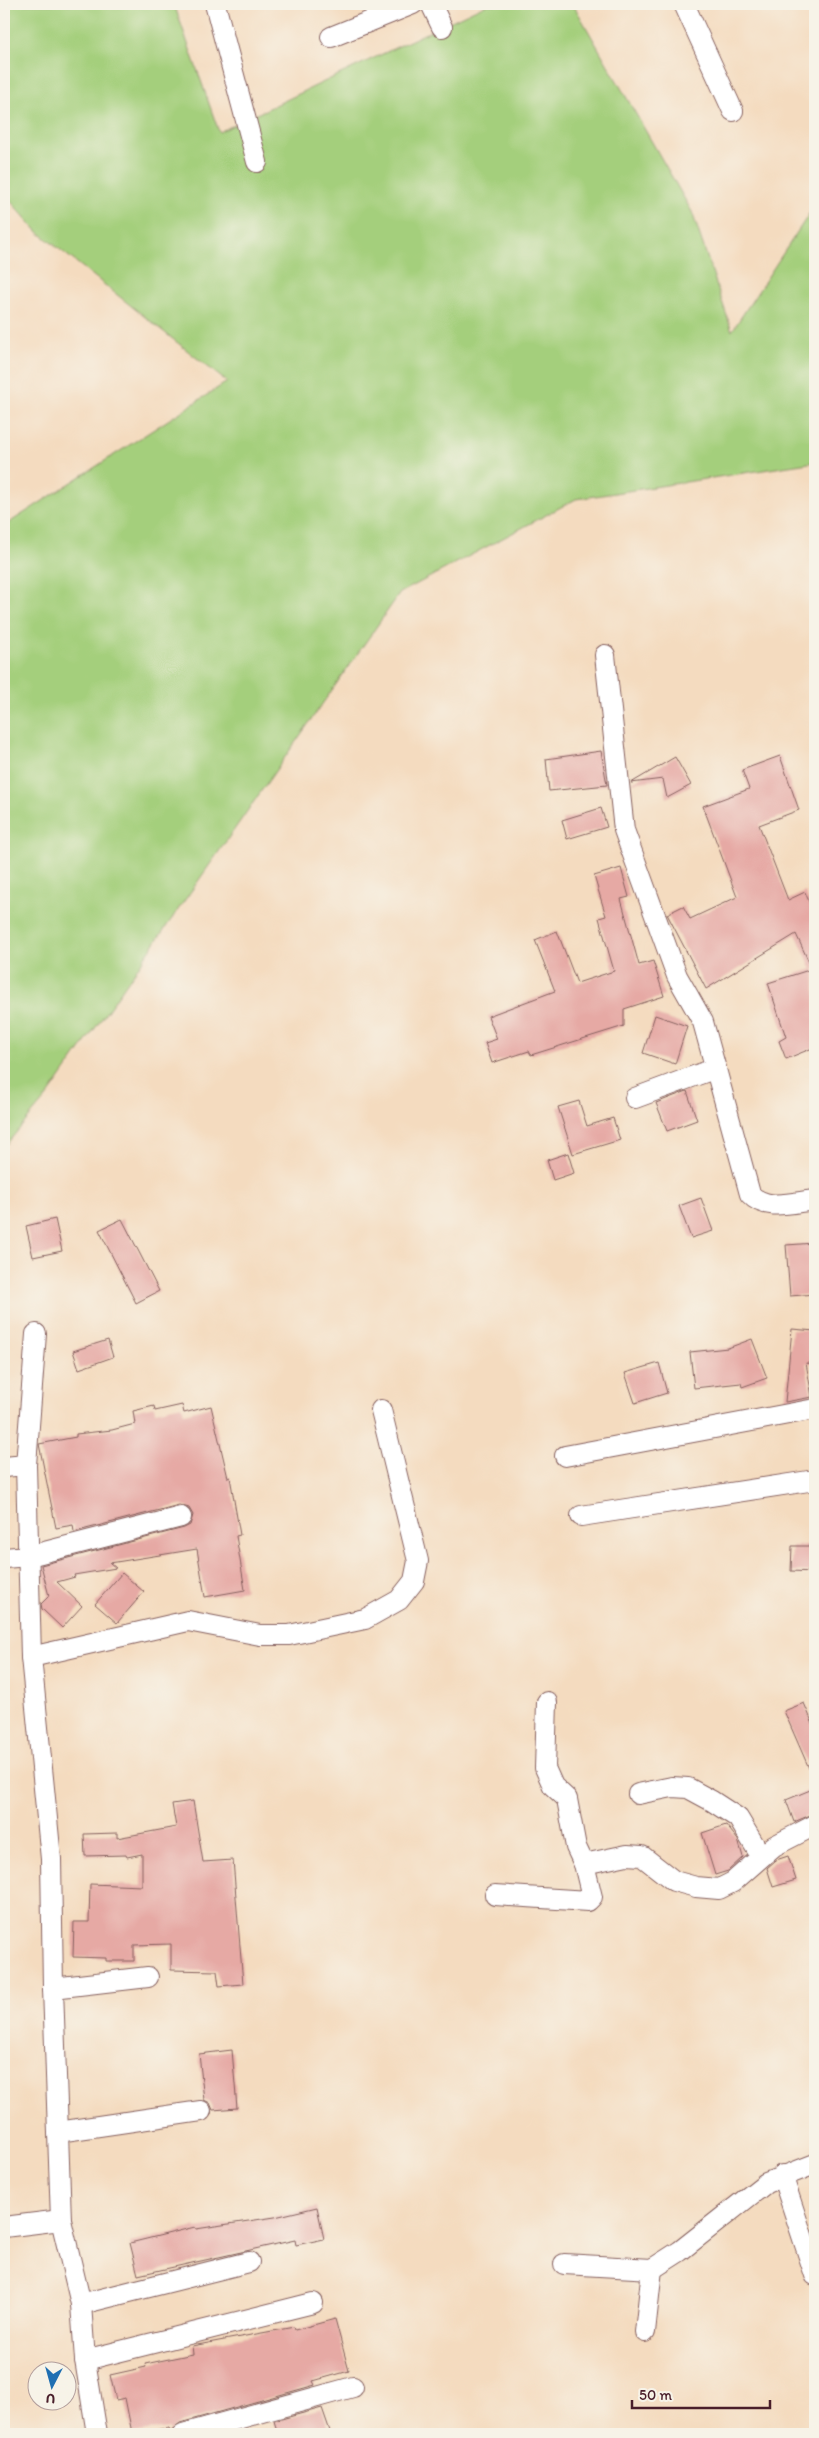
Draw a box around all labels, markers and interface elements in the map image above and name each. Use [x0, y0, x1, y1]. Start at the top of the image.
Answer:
north arrow [28, 2360, 78, 2410]
scale bar [632, 2378, 769, 2410]
text: 50 m [639, 2386, 672, 2404]
text: U [45, 2389, 56, 2407]

